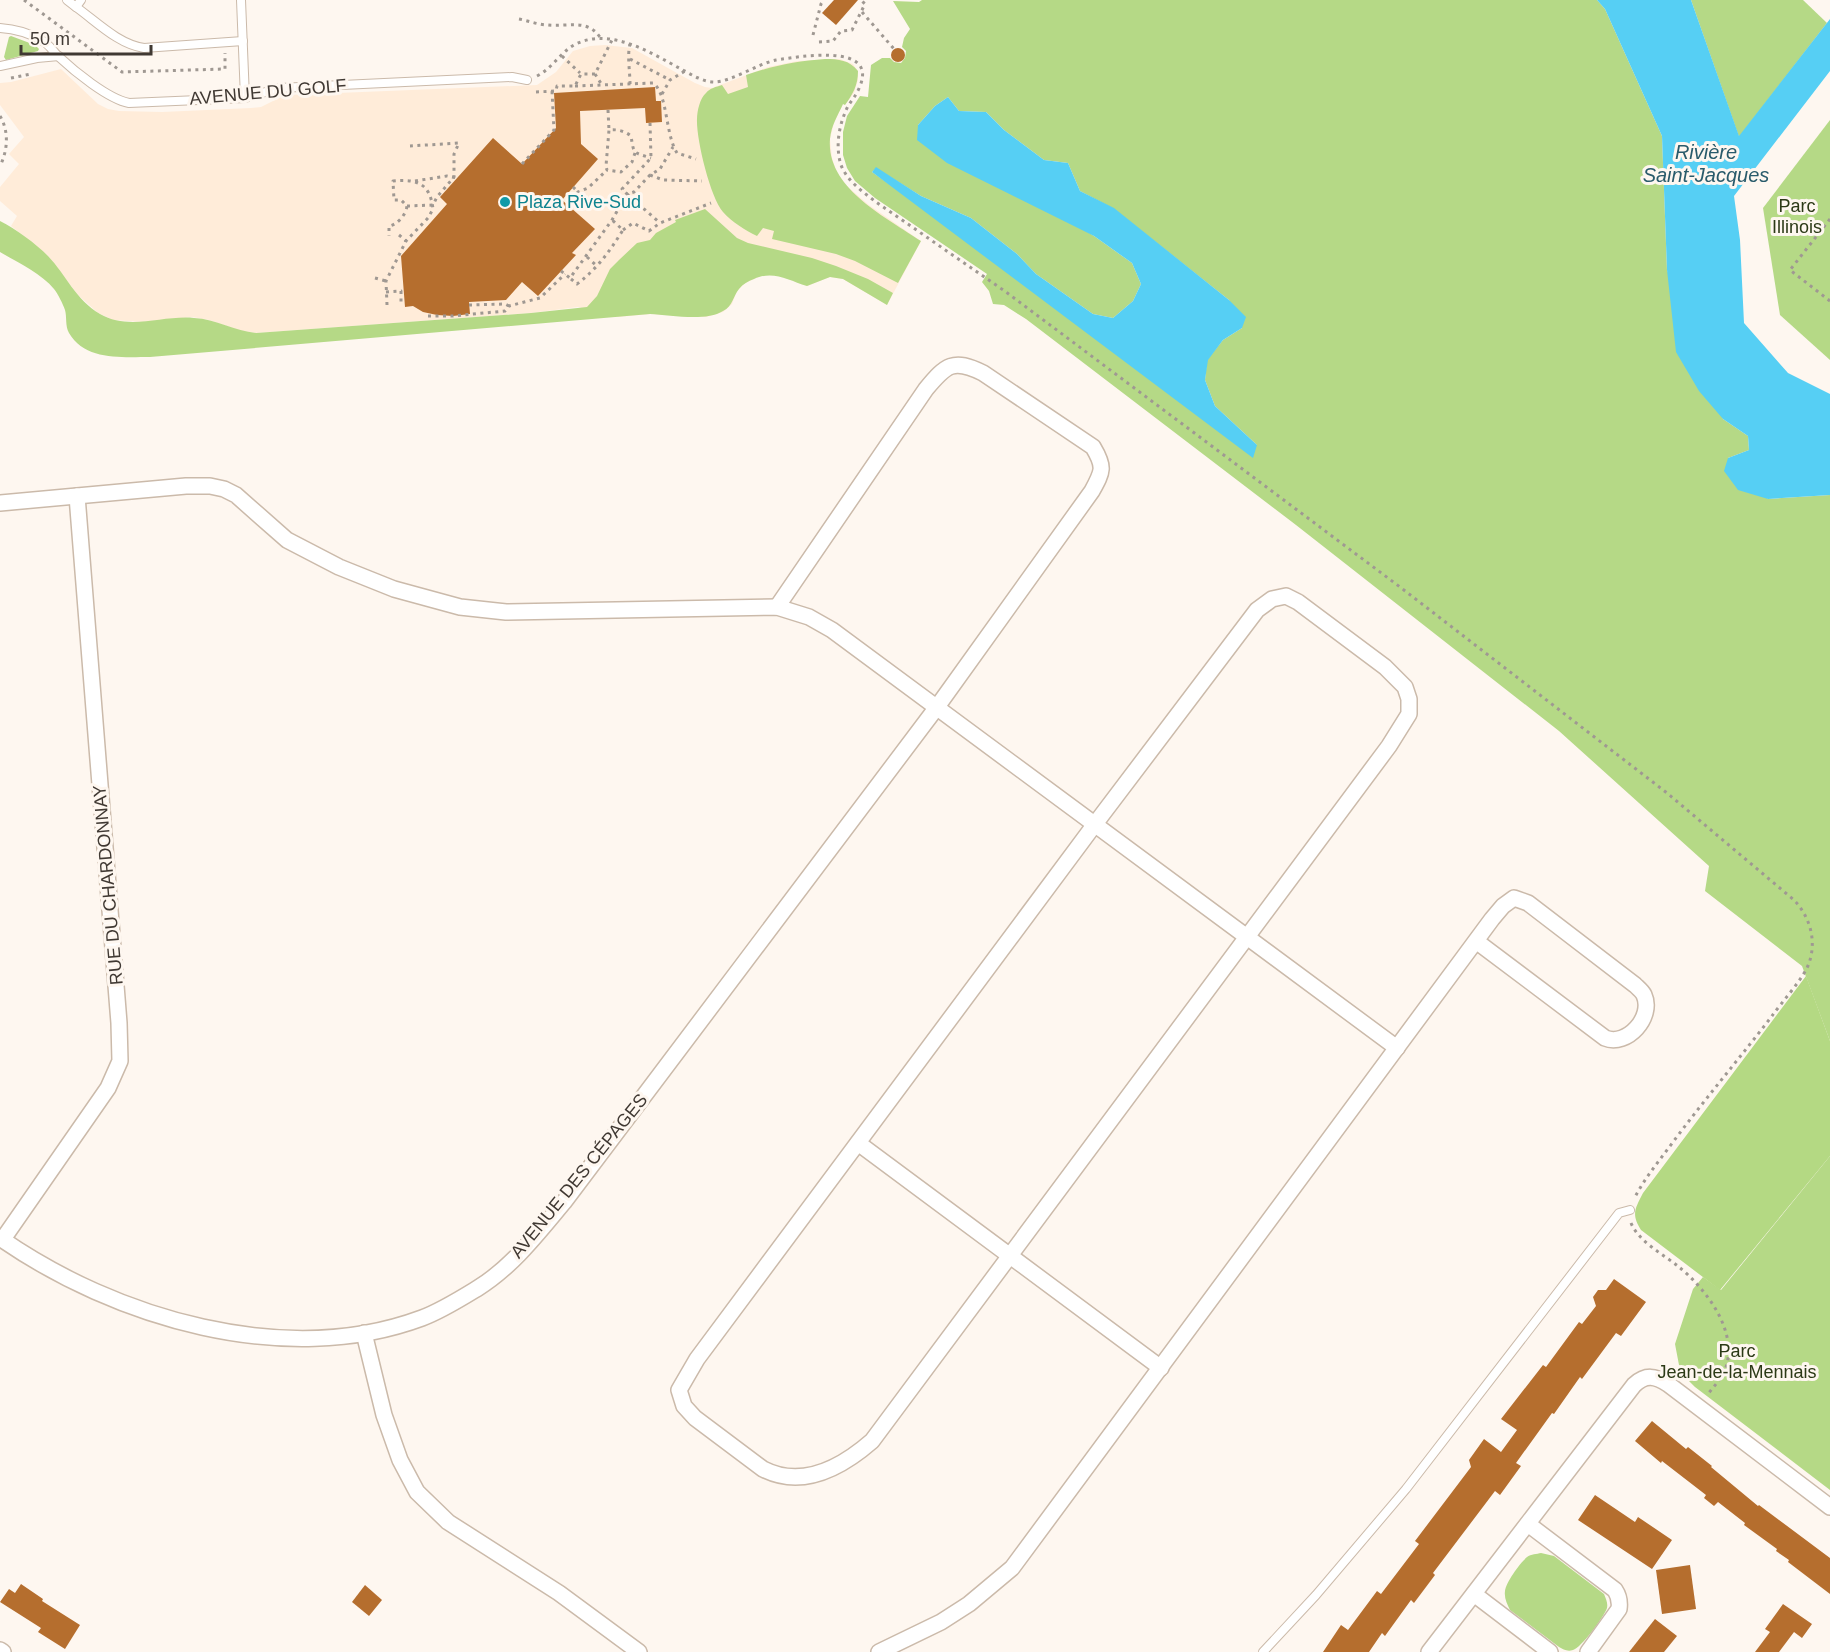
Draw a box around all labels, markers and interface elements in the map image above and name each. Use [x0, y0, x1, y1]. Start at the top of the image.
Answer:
scale bar [21, 18, 152, 56]
text: 50 m [30, 29, 70, 49]
street label: AVENUE DU GOLF [189, 75, 347, 109]
water label: Rivière Saint-Jacques [1643, 141, 1769, 186]
place label: Plaza Rive-Sud [517, 192, 641, 212]
marker: Plaza Rive-Sud [498, 195, 512, 209]
park label: Parc Illinois [1772, 196, 1822, 237]
street label: RUE DU CHARDONNAY [89, 784, 127, 986]
street label: AVENUE DES CÉPAGES [507, 1090, 651, 1262]
park label: Parc Jean-de-la-Mennais [1657, 1341, 1817, 1382]

